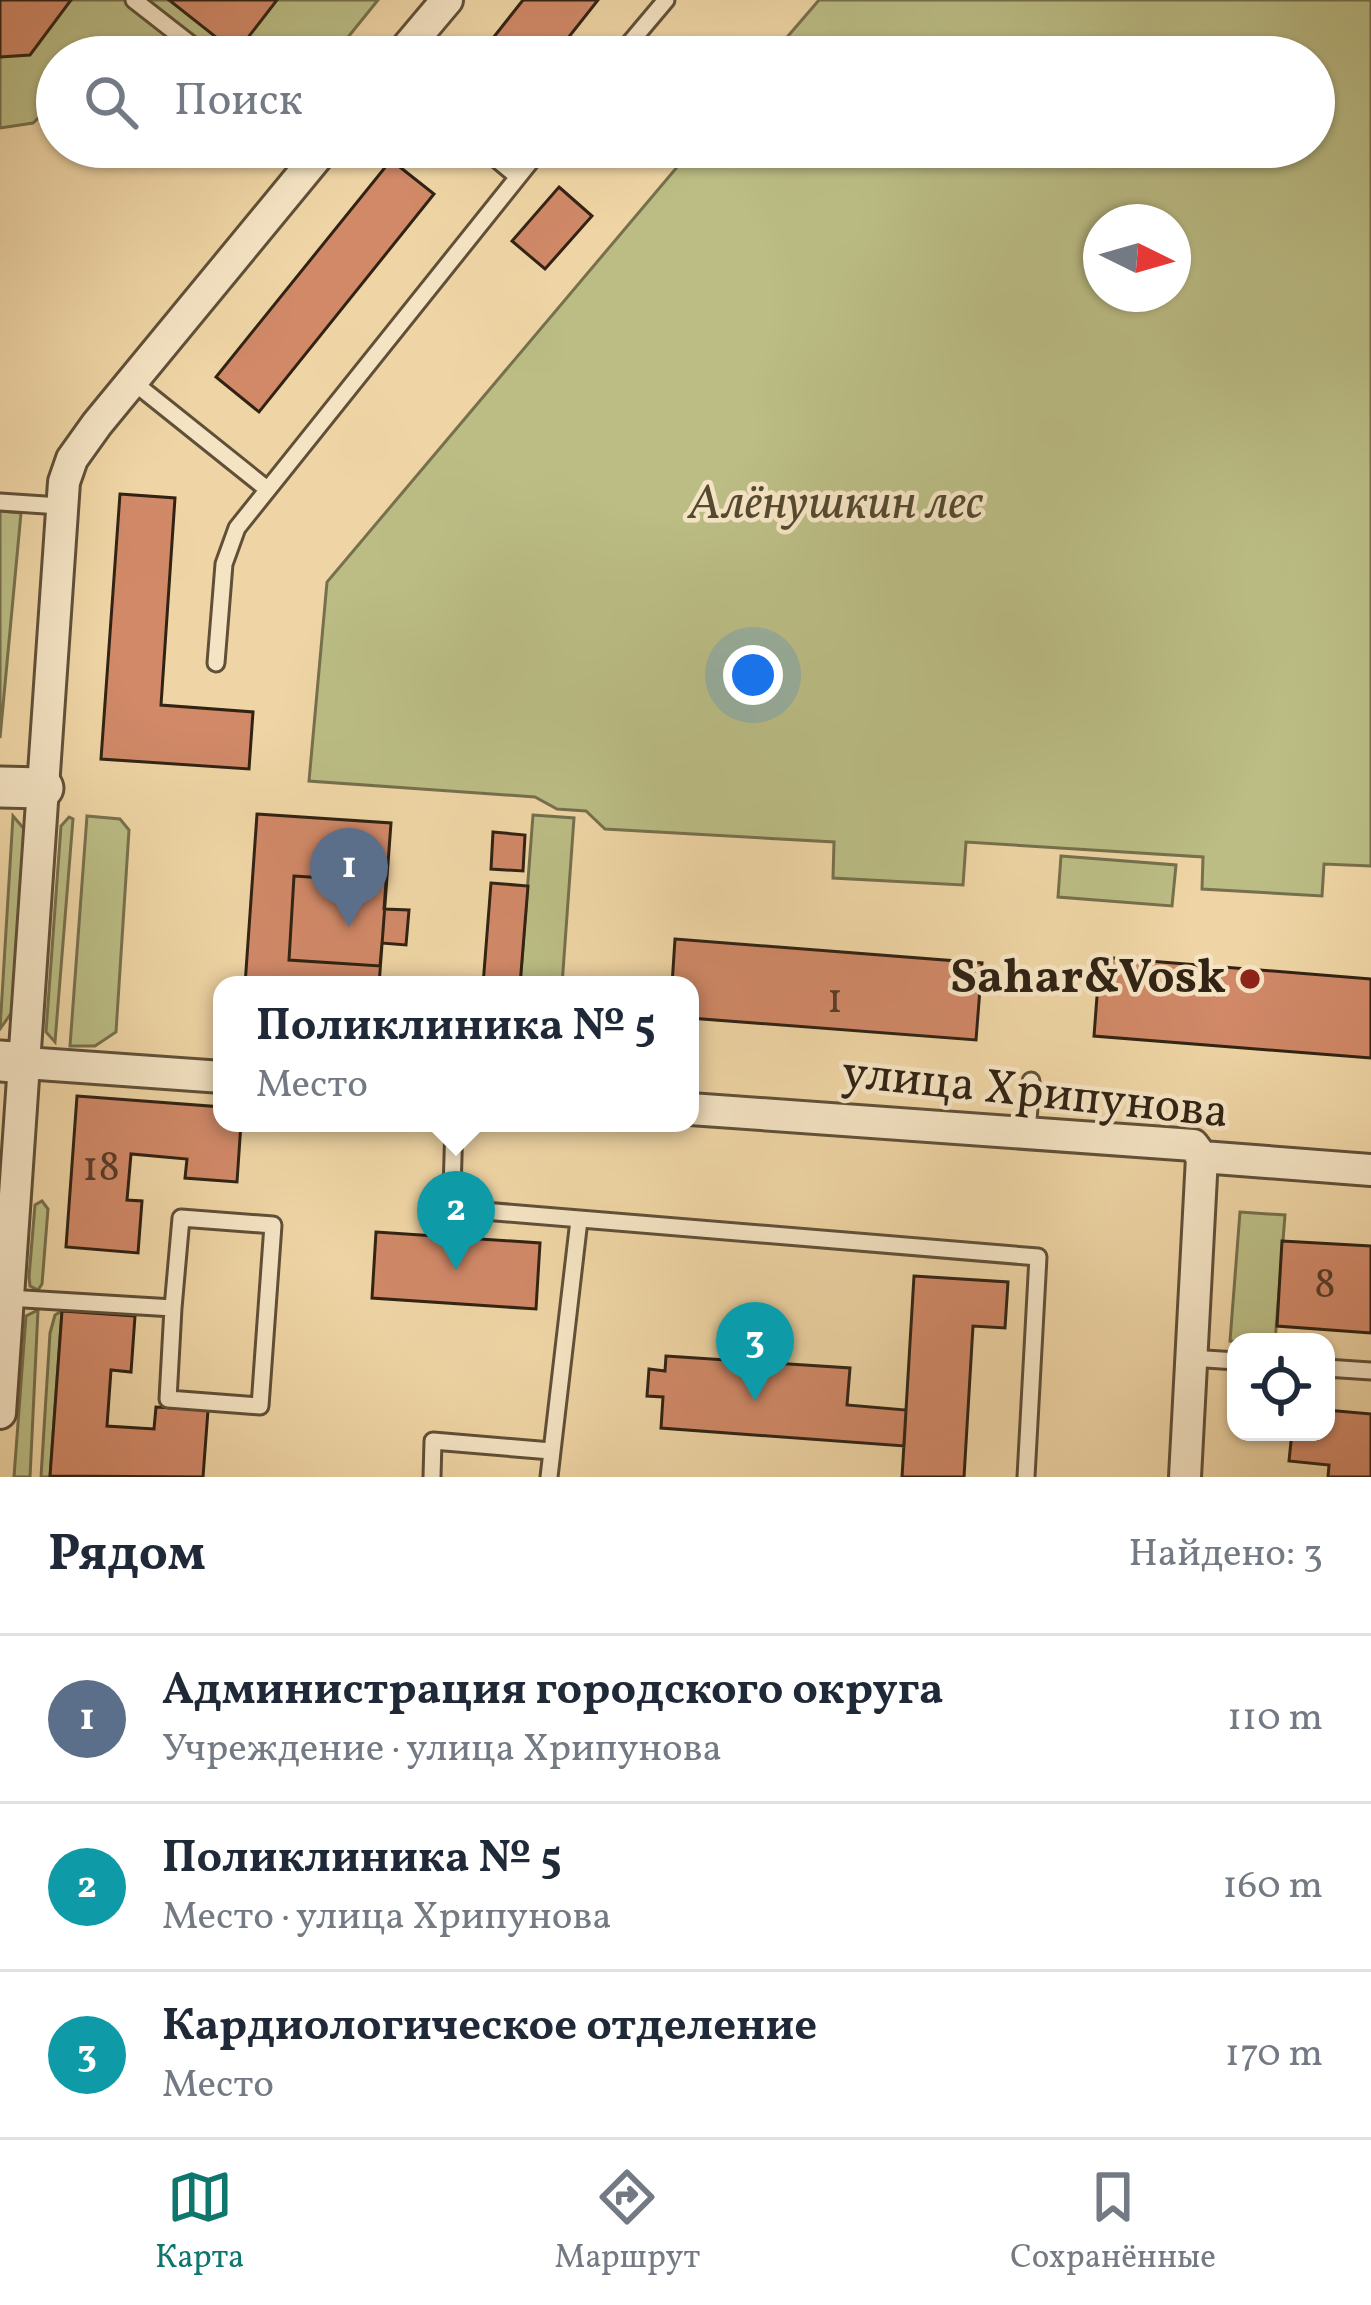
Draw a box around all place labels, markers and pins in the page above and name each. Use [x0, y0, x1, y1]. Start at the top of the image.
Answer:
pin: 1 [310, 828, 388, 927]
place label: Sahar&Vosk [950, 946, 1226, 1013]
marker: Sahar&Vosk [1237, 966, 1263, 992]
pin: 2 [417, 1171, 495, 1270]
pin: 3 [716, 1302, 794, 1401]

